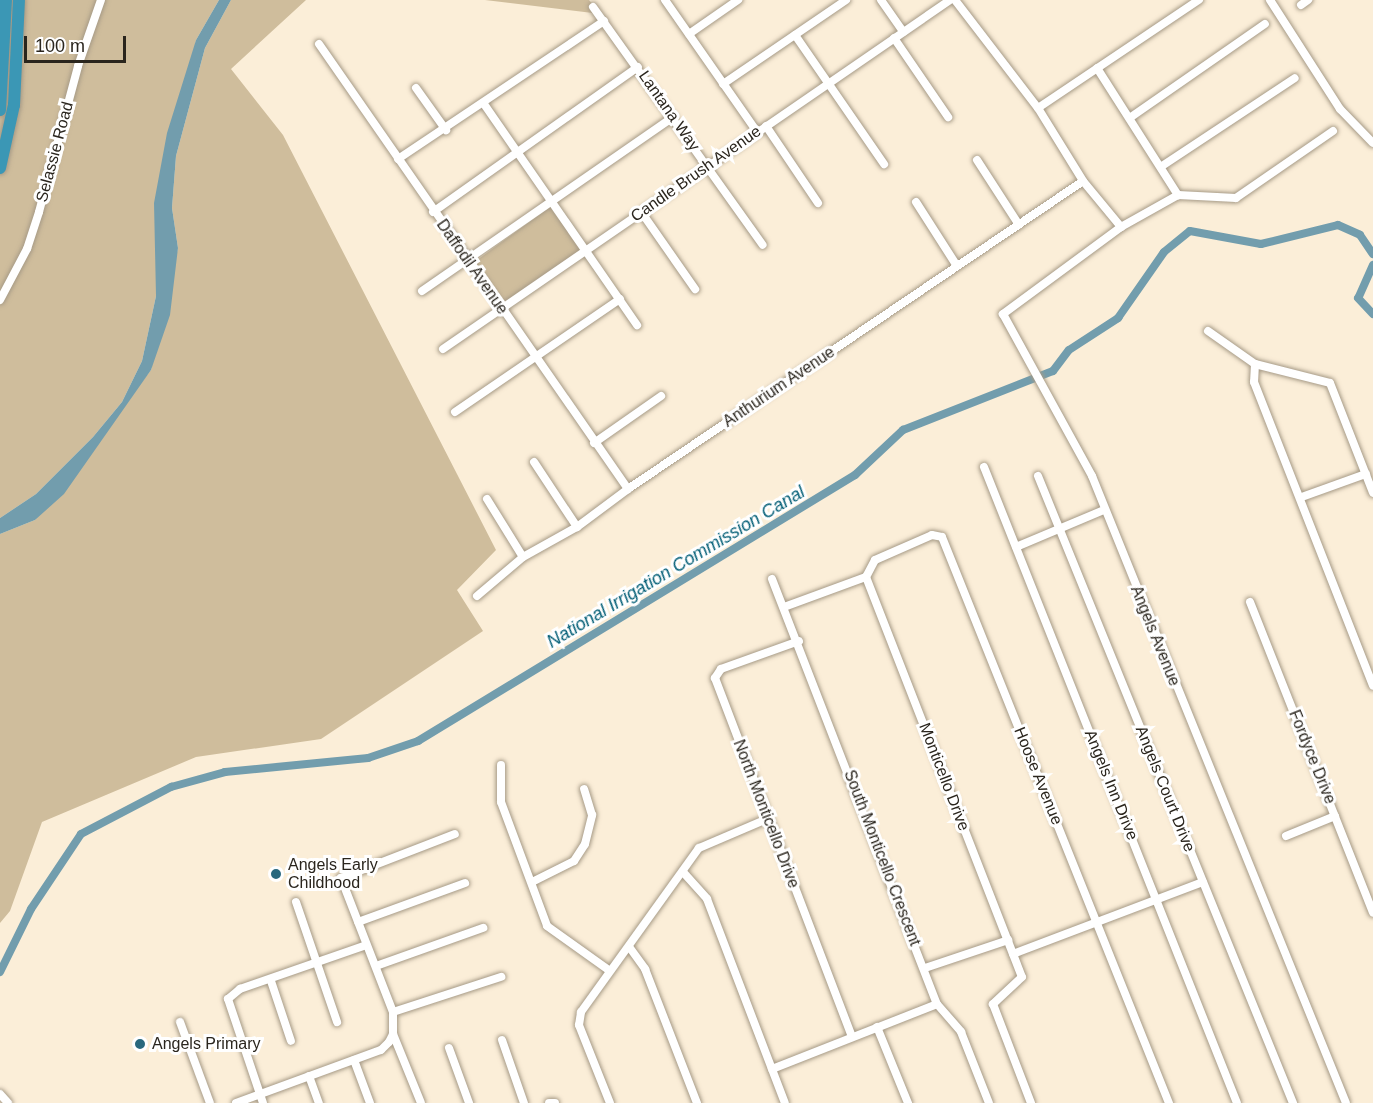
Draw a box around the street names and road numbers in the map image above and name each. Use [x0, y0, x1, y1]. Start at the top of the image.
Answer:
street label: Lantana Way [634, 67, 704, 155]
street label: Selassie Road [32, 100, 78, 204]
street label: Candle Brush Avenue [627, 122, 765, 226]
street label: Daffodil Avenue [432, 215, 512, 319]
street label: Anthurium Avenue [719, 342, 839, 432]
street label: Angels Avenue [1126, 583, 1184, 689]
street label: Fordyce Drive [1284, 707, 1340, 807]
street label: Monticello Drive [915, 720, 973, 834]
street label: Angels Court Drive [1131, 723, 1199, 855]
street label: Hoose Avenue [1009, 724, 1067, 828]
street label: Angels Inn Drive [1080, 727, 1142, 843]
street label: North Monticello Drive [729, 737, 803, 891]
street label: South Monticello Crescent [840, 767, 924, 949]

